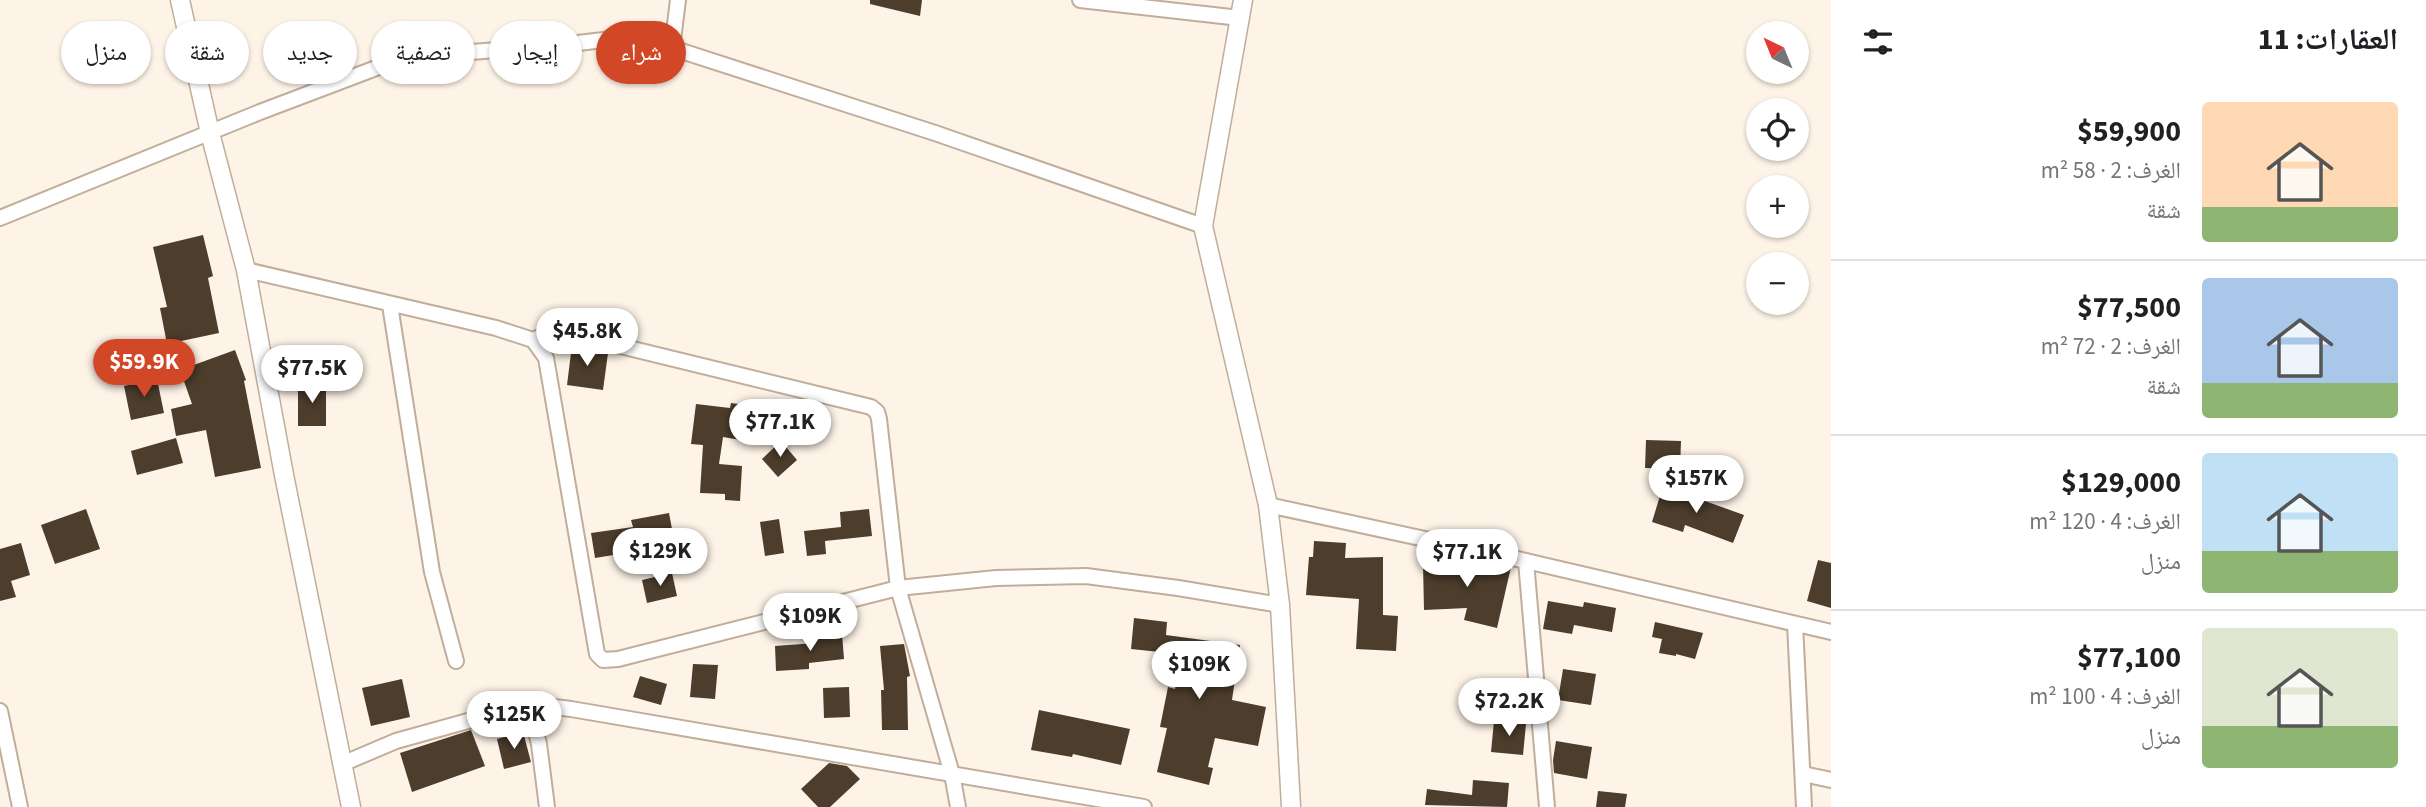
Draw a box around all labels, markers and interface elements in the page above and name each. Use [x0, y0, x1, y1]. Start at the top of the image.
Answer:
text: العقارات: 11 [2258, 18, 2398, 61]
chip: منزل [61, 21, 151, 84]
chip: شقة [165, 21, 249, 84]
chip: جديد [263, 21, 357, 84]
chip: تصفية [371, 21, 475, 84]
chip: إيجار [489, 21, 582, 84]
chip: شراء [596, 21, 686, 84]
north arrow [1746, 21, 1810, 84]
map controls [1746, 21, 1809, 315]
icon: filters [1859, 23, 1897, 61]
button: locate [1746, 98, 1809, 161]
text: $59,900 [2077, 110, 2181, 153]
icon: home [2258, 130, 2342, 214]
text: الغرف: 2 · 58 m² [2041, 154, 2181, 187]
button: + [1746, 175, 1809, 238]
text: شقة [2147, 194, 2181, 227]
button: − [1746, 252, 1809, 315]
text: $77,500 [2077, 286, 2181, 329]
icon: home [2258, 306, 2342, 390]
pin: $45.8K [530, 308, 644, 368]
text: $45.8K [552, 314, 622, 347]
text: الغرف: 2 · 72 m² [2041, 330, 2181, 363]
pin: $59.9K [87, 340, 201, 399]
text: $59.9K [109, 345, 179, 378]
pin: $77.5K [255, 346, 369, 405]
text: $77.5K [277, 351, 347, 384]
text: شقة [2147, 370, 2181, 403]
pin: $77.1K [723, 400, 837, 459]
text: $77.1K [745, 405, 815, 438]
pin: $157K [1647, 456, 1745, 515]
text: $157K [1665, 461, 1727, 494]
text: $129,000 [2061, 461, 2181, 504]
icon: home [2258, 481, 2342, 565]
text: الغرف: 4 · 120 m² [2029, 505, 2181, 538]
pin: $129K [611, 528, 709, 588]
pin: $77.1K [1410, 530, 1524, 589]
text: $129K [629, 534, 691, 567]
text: $77.1K [1432, 535, 1502, 568]
text: منزل [2141, 545, 2181, 578]
pin: $109K [761, 594, 859, 653]
text: $109K [779, 599, 841, 632]
text: $77,100 [2077, 636, 2181, 679]
pin: $109K [1150, 642, 1248, 701]
text: $109K [1168, 647, 1230, 680]
icon: home [2258, 656, 2342, 740]
pin: $72.2K [1452, 678, 1566, 738]
text: الغرف: 4 · 100 m² [2029, 680, 2181, 713]
text: $72.2K [1474, 684, 1544, 717]
pin: $125K [465, 692, 563, 751]
text: $125K [483, 697, 545, 730]
text: منزل [2141, 720, 2181, 753]

